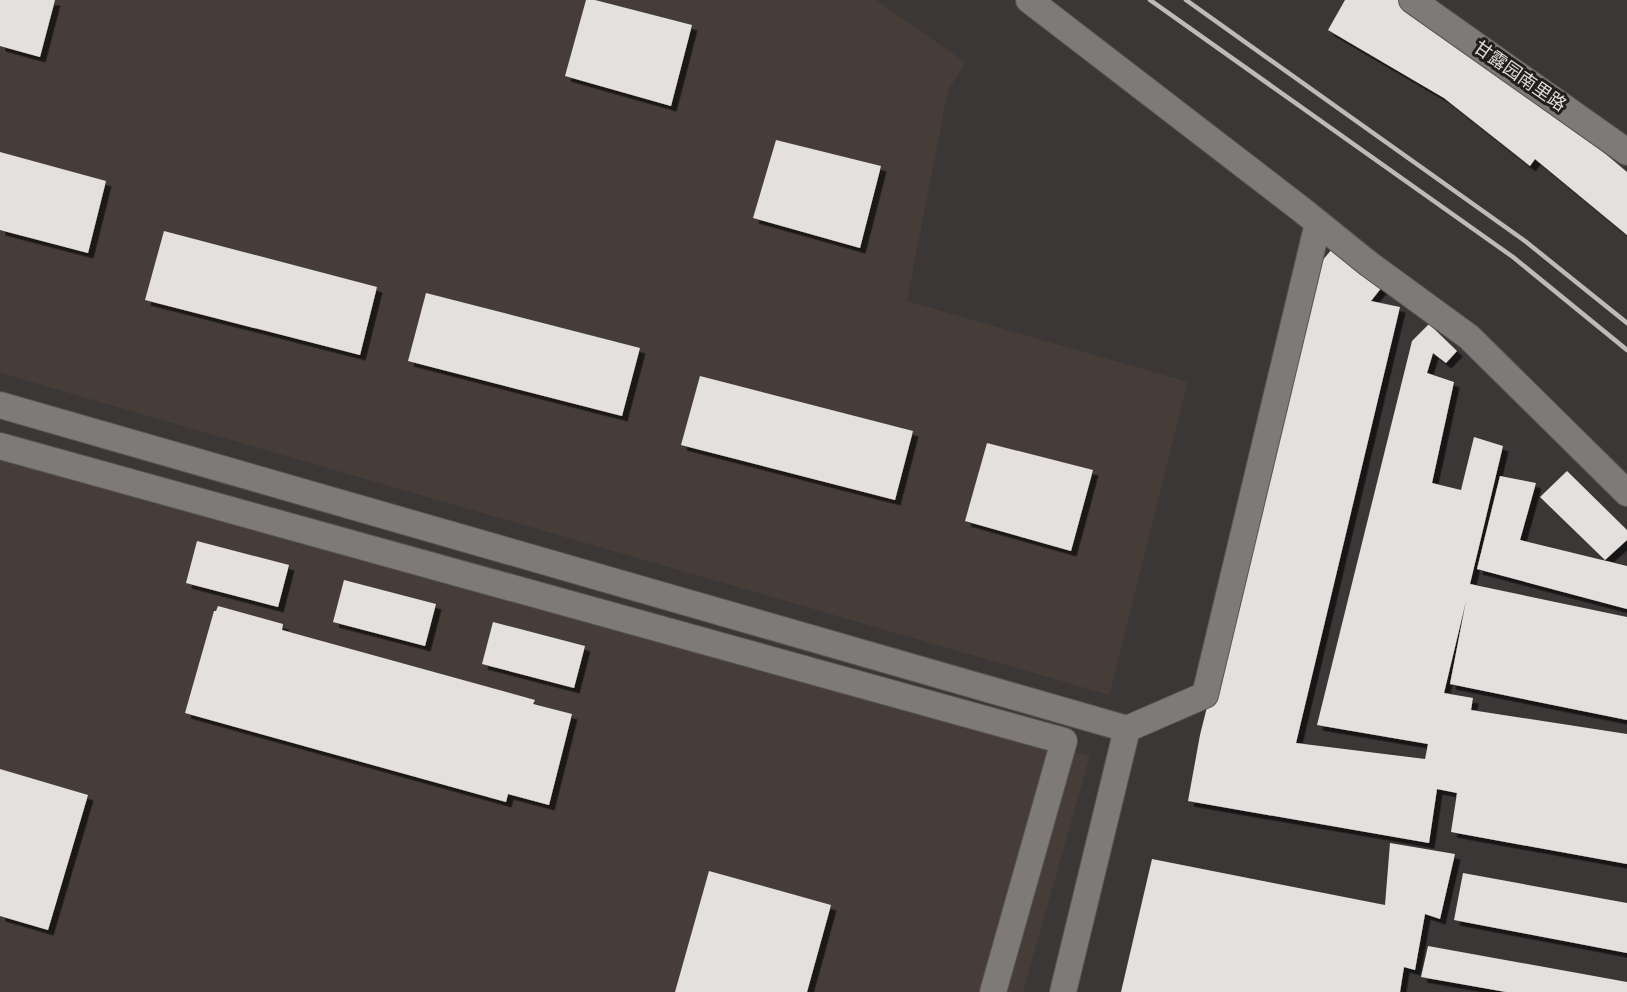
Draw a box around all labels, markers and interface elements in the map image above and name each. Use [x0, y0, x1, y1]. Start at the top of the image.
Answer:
street label: 甘露园南里路 [1469, 36, 1571, 116]

